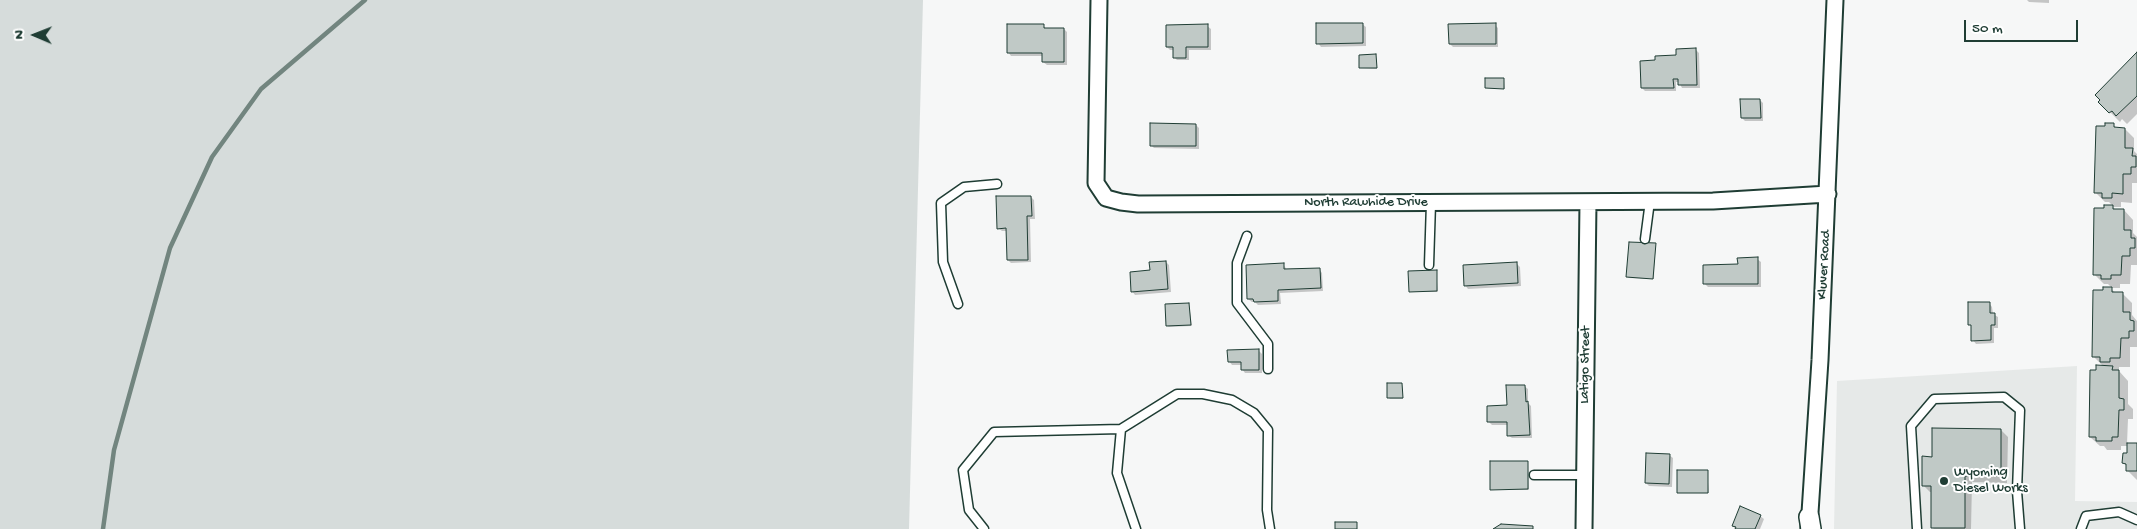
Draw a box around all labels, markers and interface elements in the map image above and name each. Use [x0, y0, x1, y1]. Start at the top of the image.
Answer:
north arrow [10, 10, 60, 60]
scale bar [1967, 10, 2081, 42]
text: 50 m [1972, 20, 2003, 38]
text: N [11, 30, 28, 39]
street label: North Rawhide Drive [1304, 195, 1428, 211]
street label: Kluver Road [1815, 230, 1835, 300]
street label: Latigo Street [1577, 326, 1595, 404]
place label: Wyoming Diesel Works [1954, 465, 2028, 498]
marker: Wyoming Diesel Works [1938, 475, 1950, 487]

